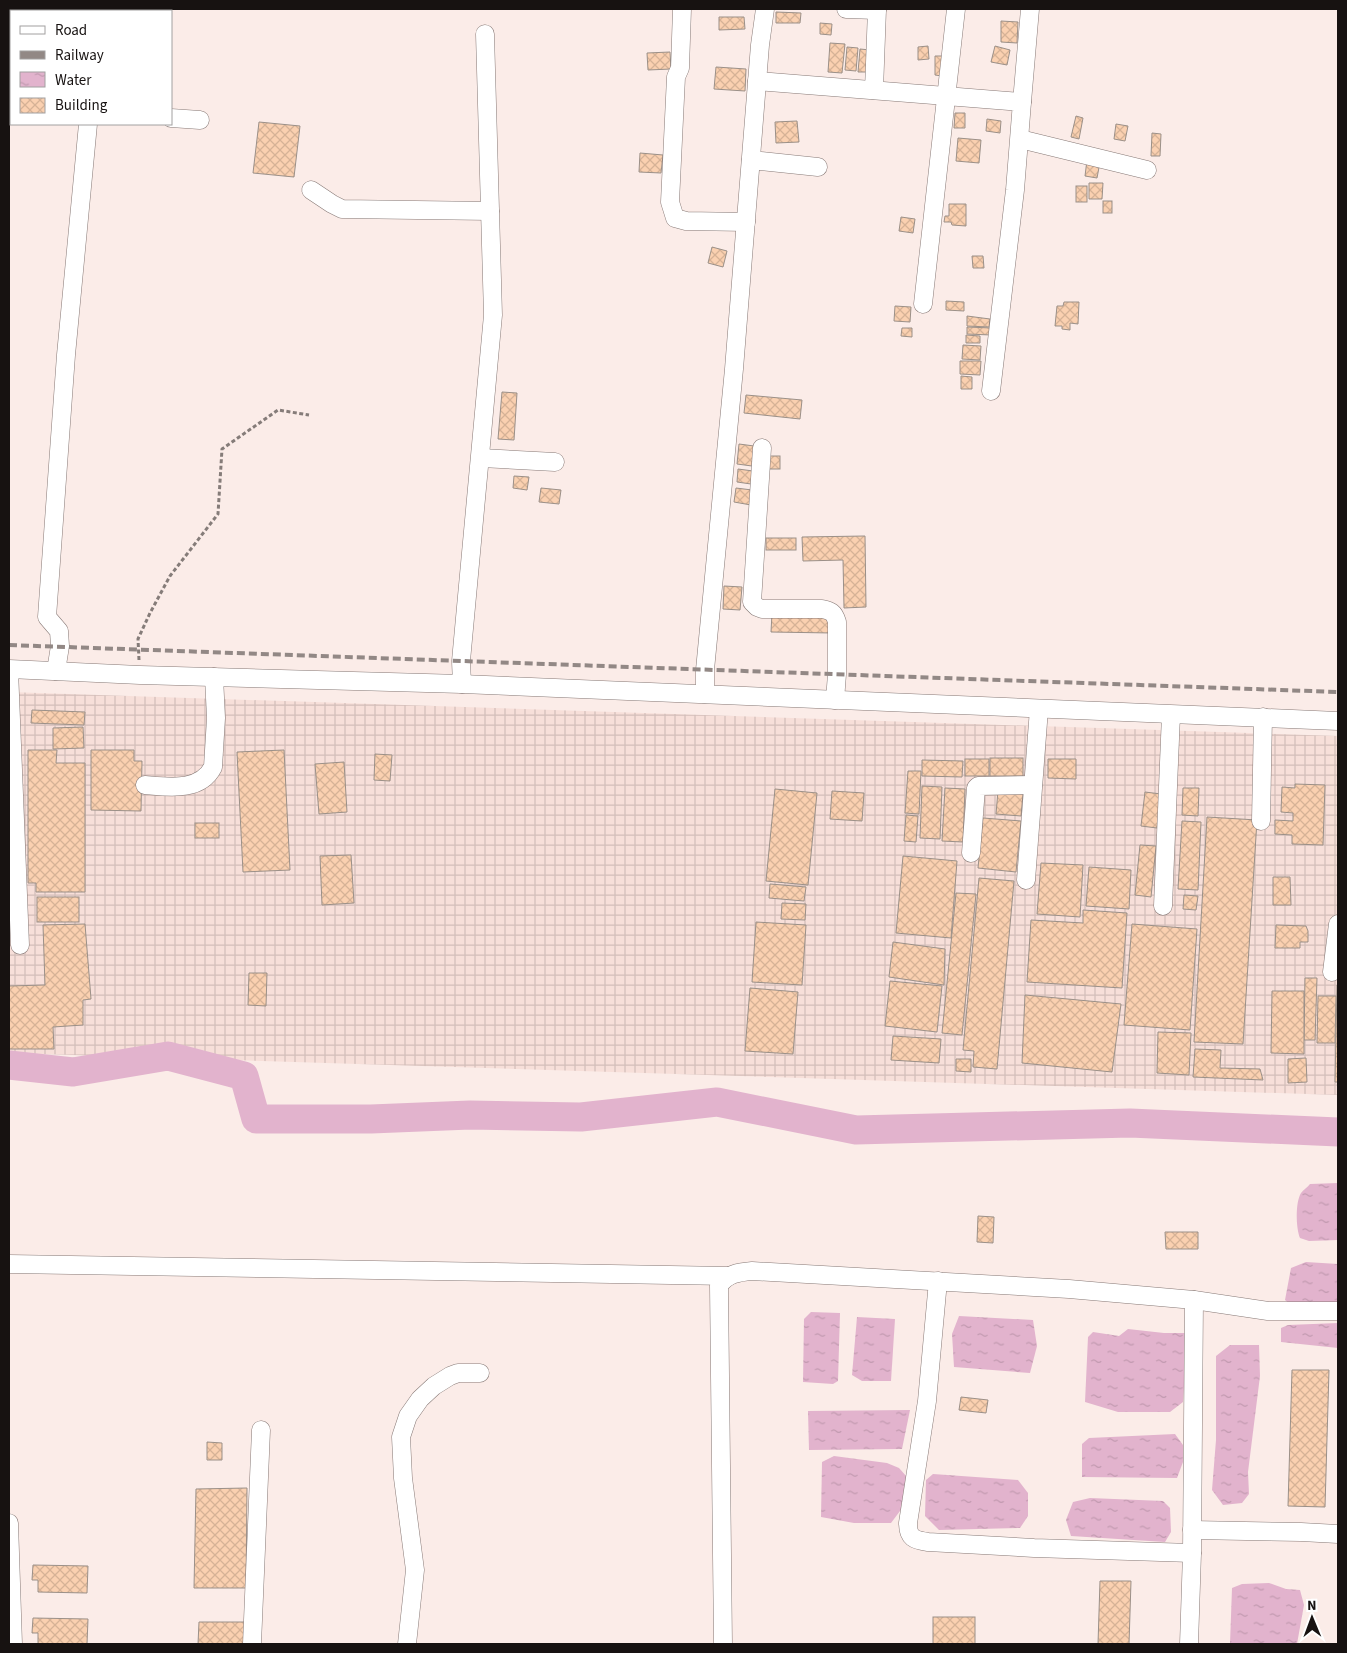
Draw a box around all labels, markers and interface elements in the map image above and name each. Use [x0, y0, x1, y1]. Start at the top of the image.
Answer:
legend [10, 10, 172, 125]
text: Road [55, 20, 87, 41]
text: Railway [55, 45, 104, 66]
text: Water [55, 70, 92, 91]
text: Building [55, 95, 108, 116]
north arrow [1287, 1593, 1337, 1643]
text: N [1307, 1596, 1317, 1616]

